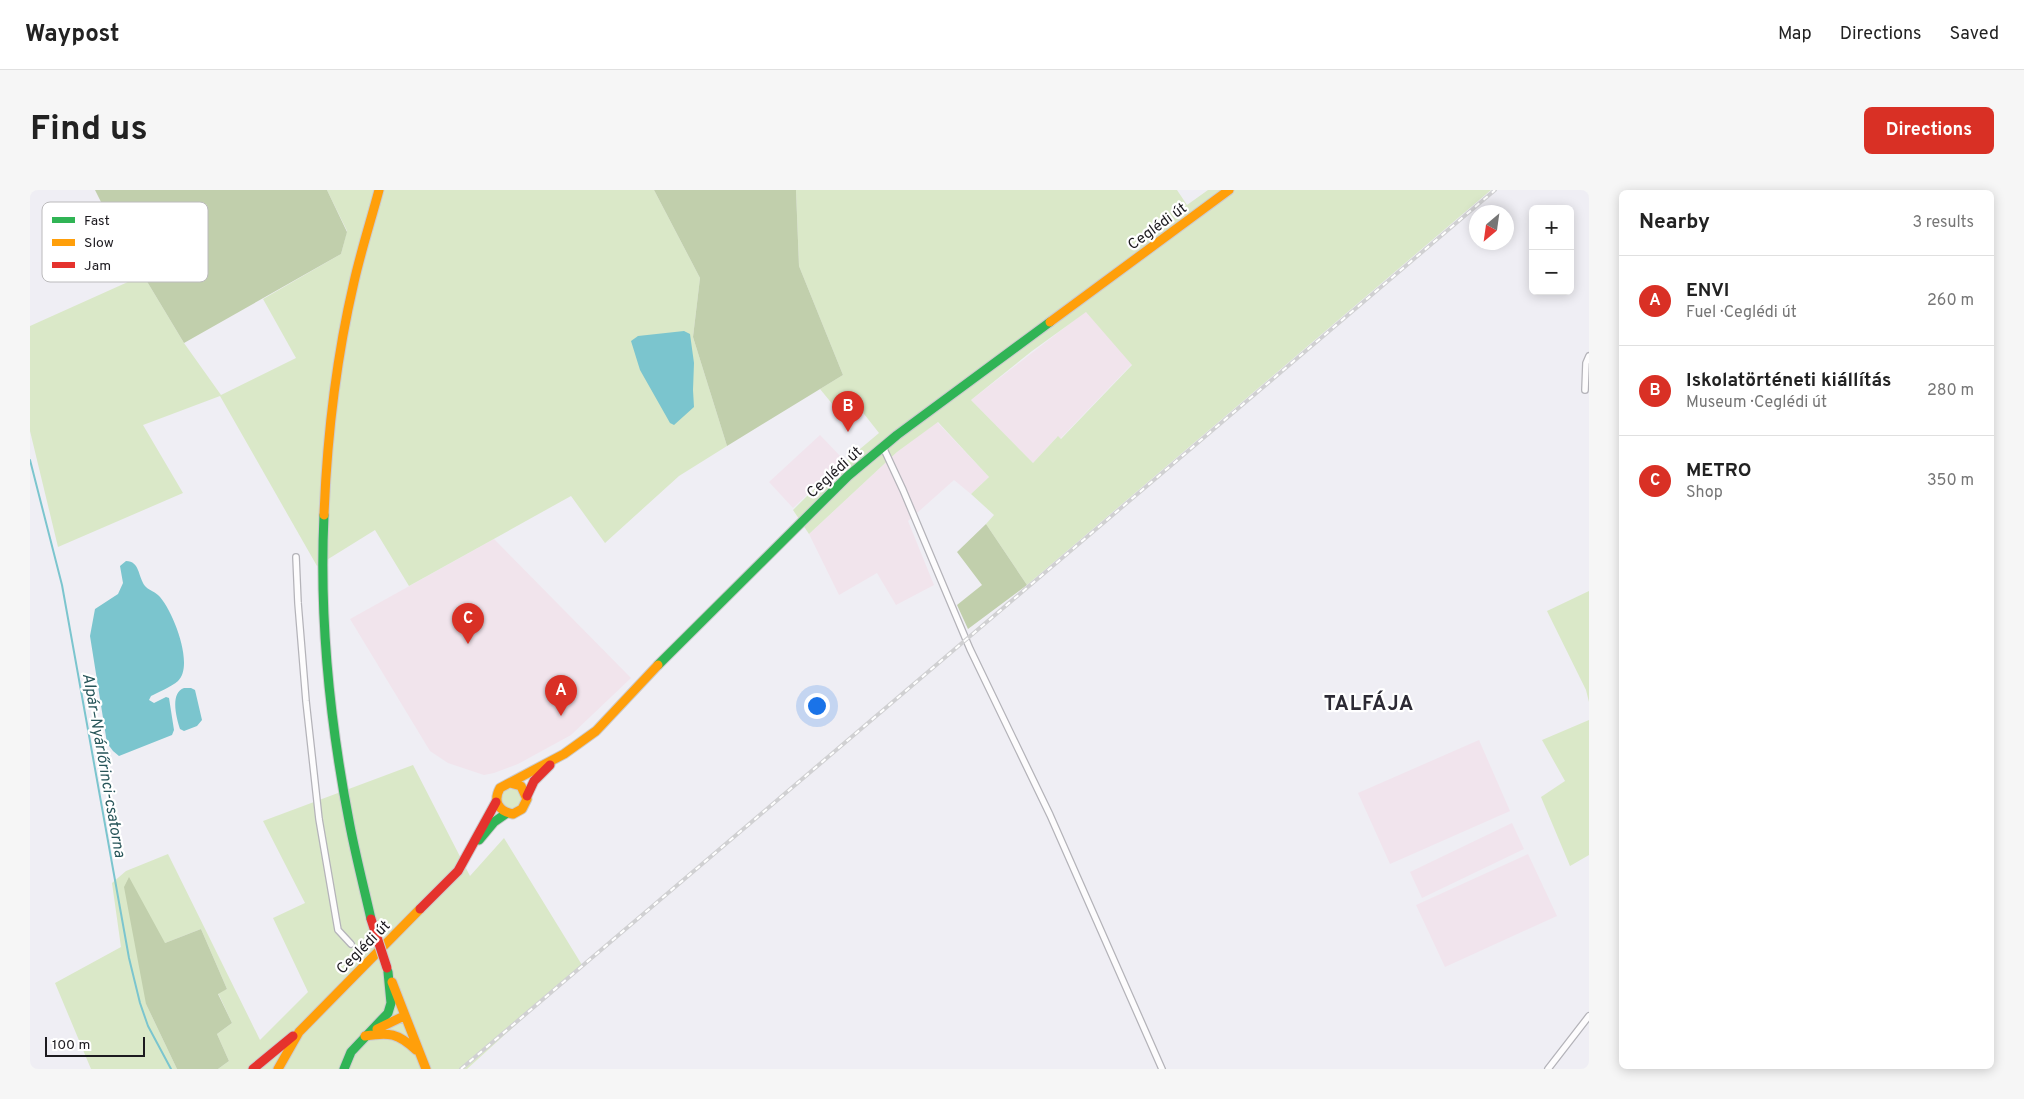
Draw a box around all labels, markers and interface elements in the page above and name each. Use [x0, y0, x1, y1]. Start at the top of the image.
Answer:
text: Waypost [25, 20, 119, 50]
text: Map [1778, 23, 1812, 46]
text: Directions [1840, 23, 1922, 46]
text: Saved [1950, 23, 1999, 46]
button: Directions [1864, 107, 1994, 154]
text: Find us [30, 108, 148, 152]
street label: Ceglédi út [1125, 199, 1191, 255]
legend [42, 202, 208, 282]
north arrow [1469, 205, 1514, 250]
map controls [1529, 205, 1574, 295]
button: + [1529, 205, 1574, 250]
text: Nearby [1639, 209, 1710, 236]
text: Fast [84, 213, 110, 230]
text: 3 results [1912, 213, 1974, 233]
text: Slow [84, 235, 114, 252]
button: − [1529, 250, 1574, 295]
text: Jam [84, 258, 111, 275]
text: ENVI [1686, 279, 1729, 303]
text: A [1649, 291, 1661, 311]
text: 260 m [1927, 291, 1974, 311]
text: Fuel · Ceglédi út [1686, 303, 1797, 323]
text: Iskolatörténeti kiállítás [1686, 369, 1891, 393]
text: B [1649, 381, 1661, 401]
text: 280 m [1927, 381, 1974, 401]
pin: B [832, 391, 864, 432]
text: Museum · Ceglédi út [1686, 393, 1827, 413]
street label: Ceglédi út [803, 443, 867, 503]
text: METRO [1686, 459, 1751, 483]
text: C [1650, 471, 1660, 491]
text: 350 m [1927, 471, 1974, 491]
text: Shop [1686, 483, 1723, 503]
pin: C [452, 603, 484, 644]
water label: Alpár–Nyárlőrinci-csatorna [77, 672, 129, 860]
pin: A [545, 675, 577, 716]
district label: TALFÁJA [1324, 690, 1414, 718]
your location [804, 693, 830, 719]
street label: Ceglédi út [333, 917, 395, 979]
scale bar [45, 1034, 145, 1057]
text: 100 m [52, 1037, 90, 1054]

